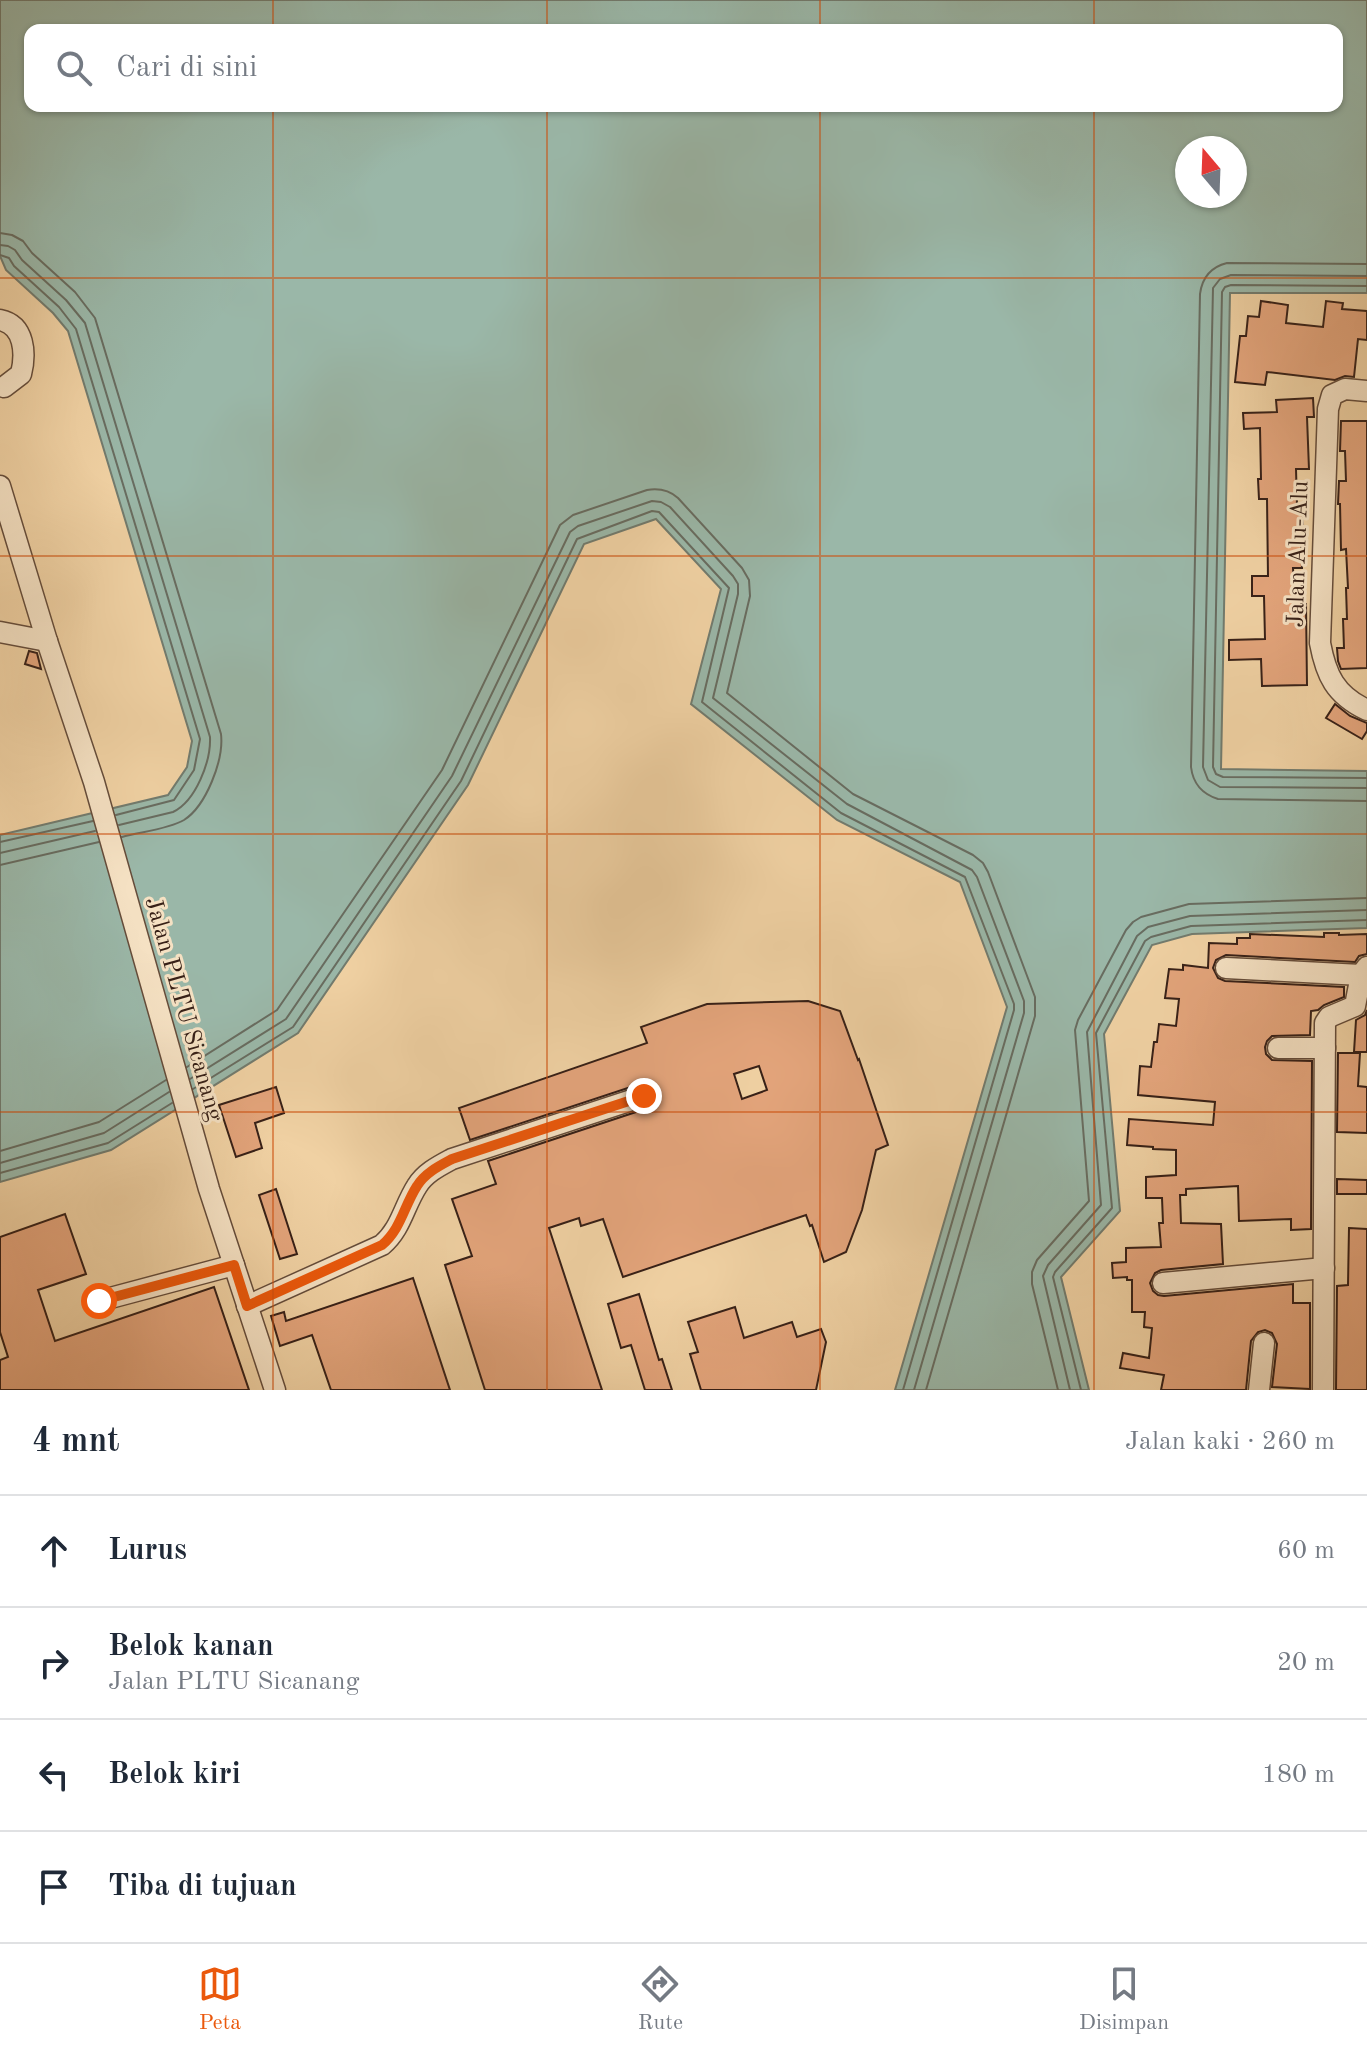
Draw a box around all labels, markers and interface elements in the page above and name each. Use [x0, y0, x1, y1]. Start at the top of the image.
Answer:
search box [24, 24, 1343, 112]
icon: search [52, 46, 96, 90]
text: Cari di sini [116, 53, 257, 83]
north arrow [1175, 136, 1247, 208]
street label: Jalan Alu-Alu [1284, 480, 1314, 628]
street label: Jalan PLTU Sicanang [140, 895, 227, 1125]
route end [626, 1078, 662, 1114]
route start [81, 1283, 117, 1319]
text: 4 mnt [32, 1425, 120, 1459]
text: Jalan kaki · 260 m [1125, 1429, 1335, 1455]
icon: ahead [32, 1529, 76, 1573]
text: Lurus [108, 1536, 187, 1566]
text: 60 m [1277, 1538, 1335, 1564]
text: Belok kanan [108, 1632, 274, 1662]
icon: right [32, 1641, 76, 1685]
text: 20 m [1277, 1650, 1335, 1676]
text: Jalan PLTU Sicanang [108, 1669, 360, 1695]
icon: left [32, 1753, 76, 1797]
text: Belok kiri [108, 1760, 241, 1790]
text: 180 m [1262, 1762, 1335, 1788]
icon: arrive [32, 1865, 76, 1909]
text: Tiba di tujuan [108, 1872, 297, 1902]
tab: Peta [198, 1962, 242, 2037]
tab: Rute [638, 1962, 683, 2037]
tab: Disimpan [1079, 1962, 1169, 2037]

